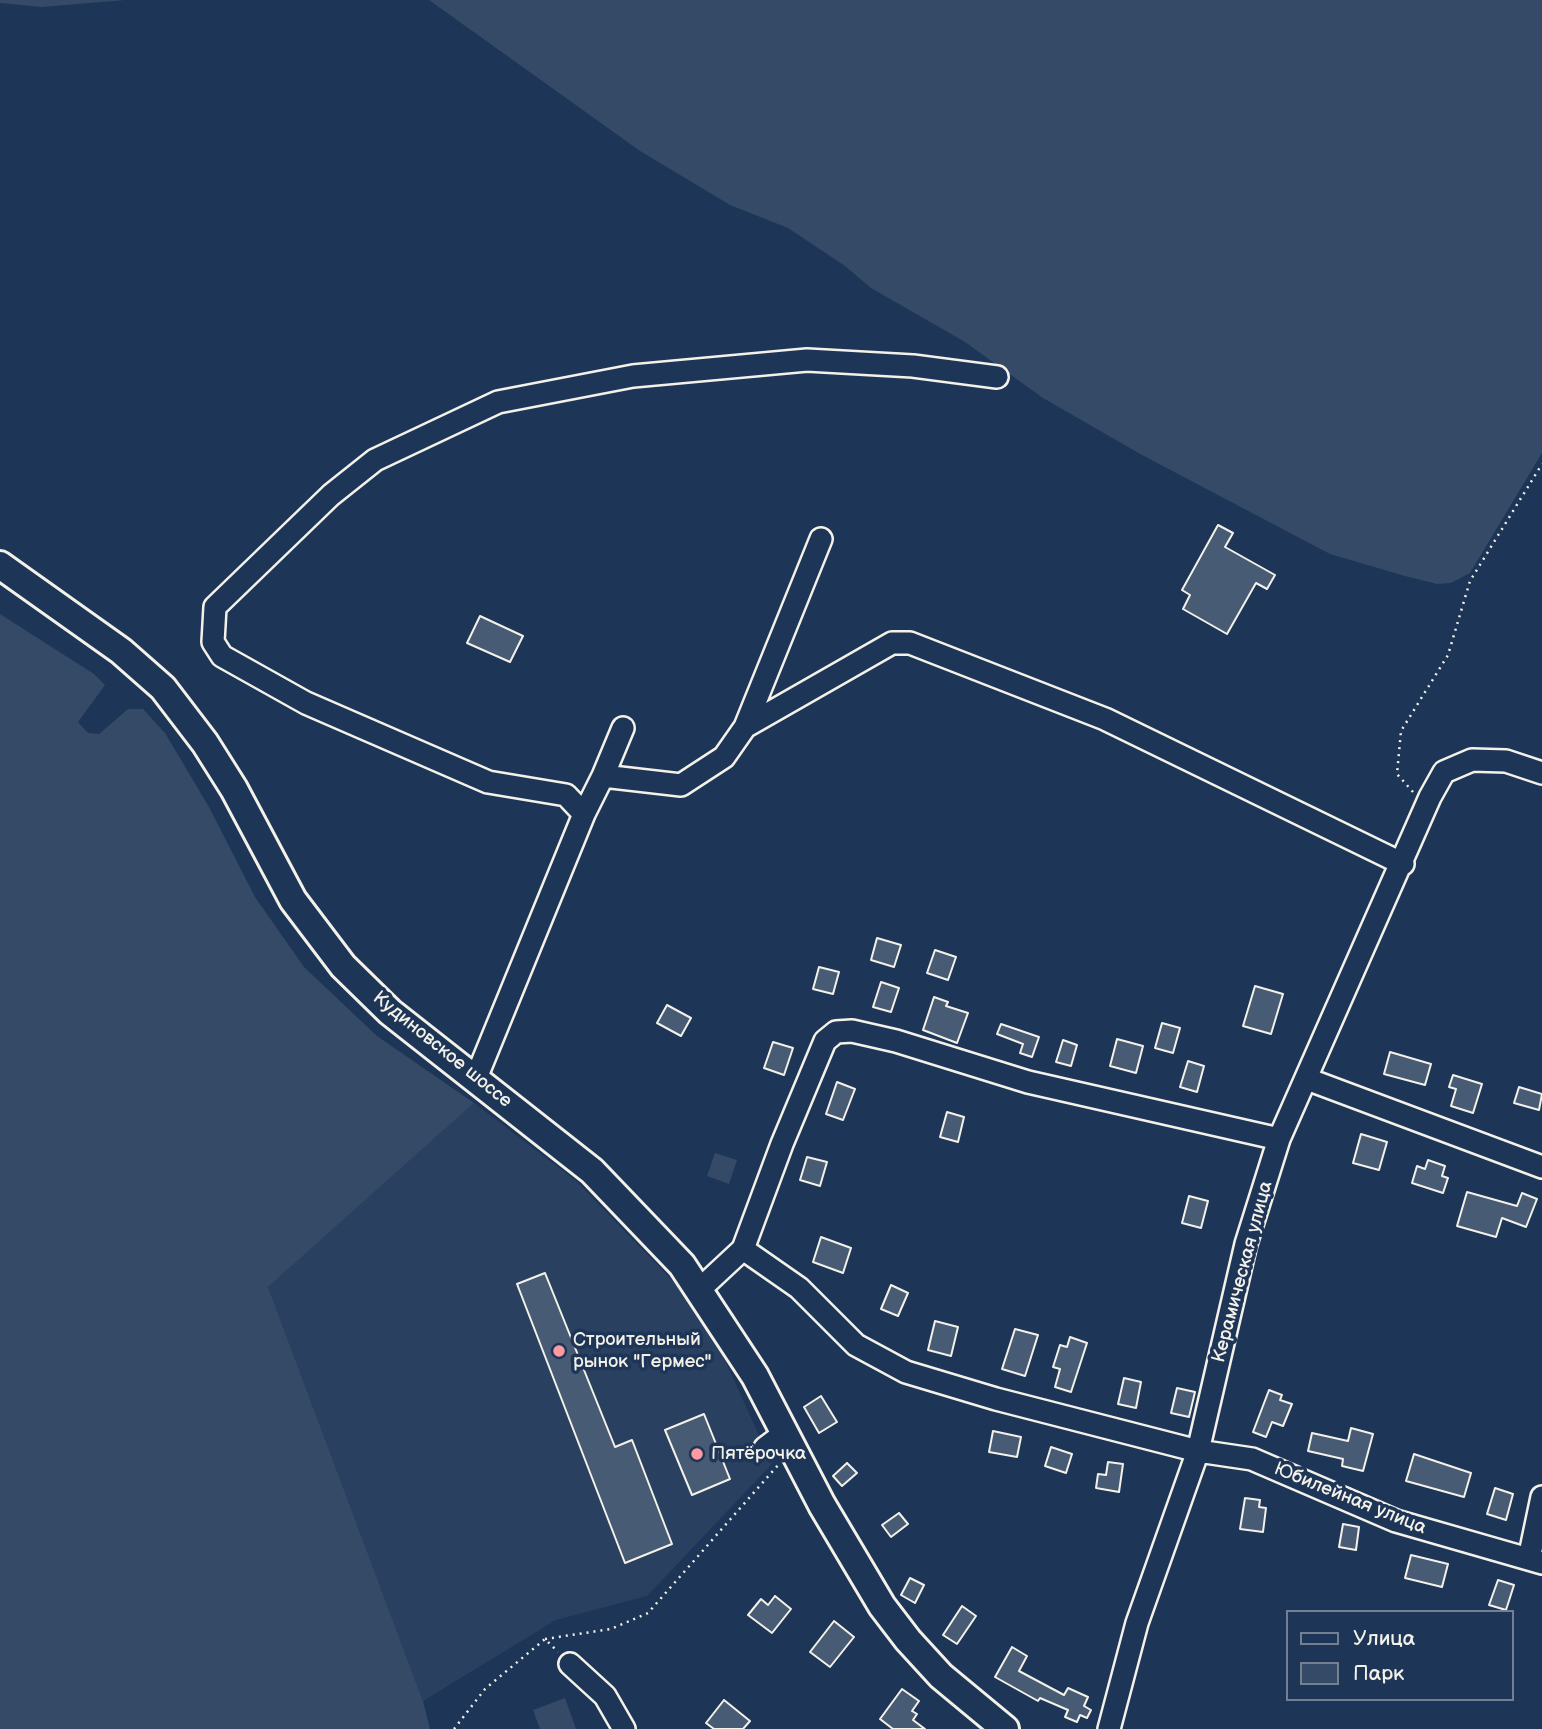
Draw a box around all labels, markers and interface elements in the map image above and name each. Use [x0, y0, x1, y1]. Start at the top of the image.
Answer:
street label: Кудиновское шоссе [368, 987, 516, 1113]
street label: Керамическая улица [1208, 1179, 1278, 1365]
place label: Строительный рынок "Гермес" [573, 1329, 712, 1373]
marker: Строительный рынок "Гермес" [551, 1343, 567, 1359]
place label: Пятёрочка [711, 1443, 806, 1465]
marker: Пятёрочка [689, 1446, 705, 1462]
street label: Юбилейная улица [1271, 1458, 1429, 1540]
legend [1286, 1610, 1514, 1701]
text: Улица [1353, 1626, 1415, 1651]
text: Парк [1353, 1661, 1404, 1686]

